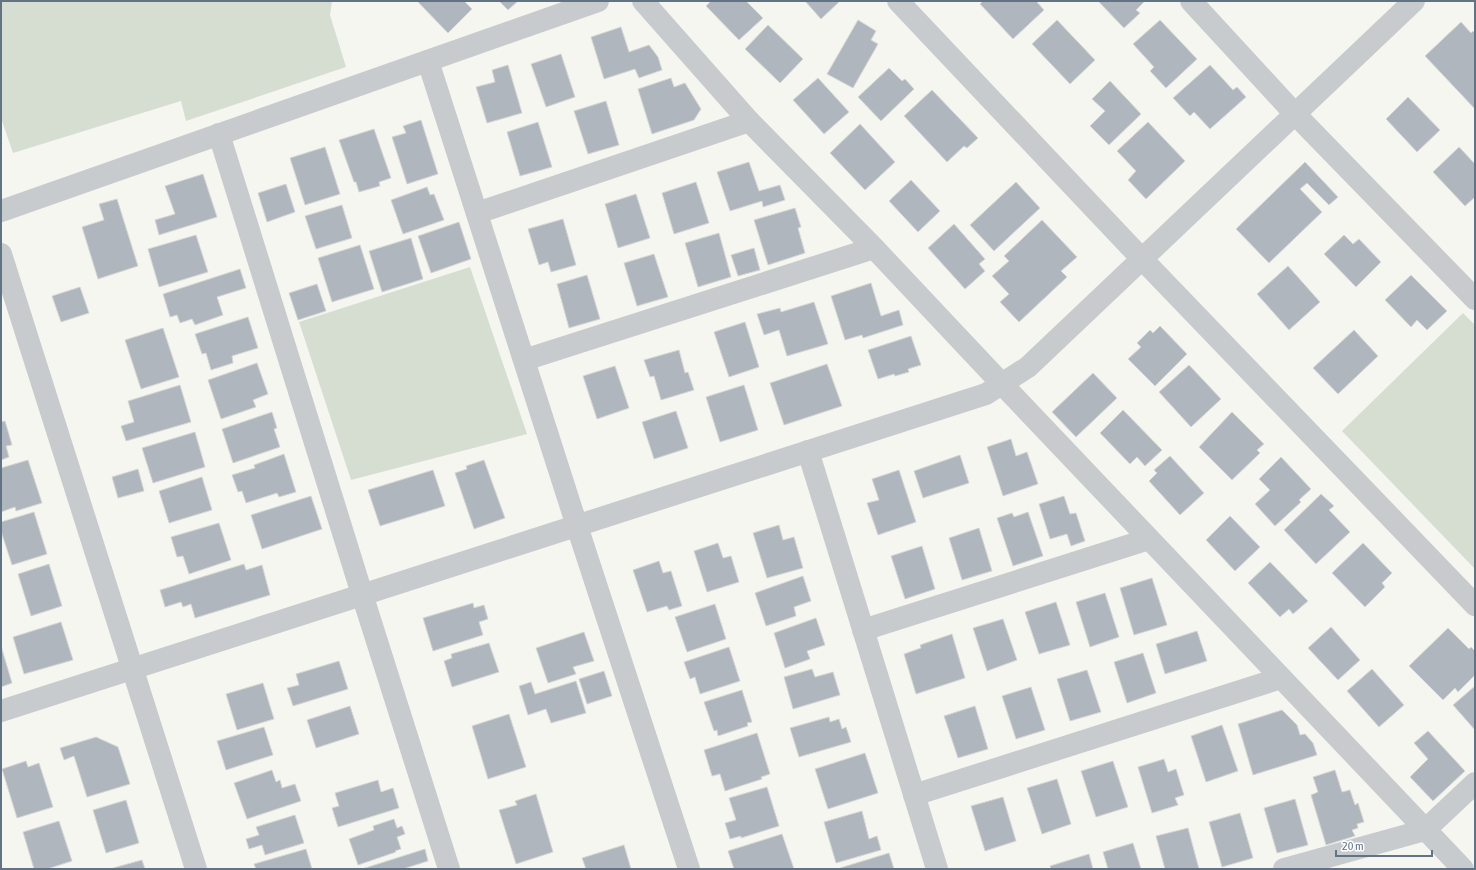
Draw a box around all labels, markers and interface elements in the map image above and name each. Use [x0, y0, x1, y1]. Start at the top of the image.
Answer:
scale bar [1336, 832, 1432, 858]
text: 20 m [1342, 839, 1364, 853]

